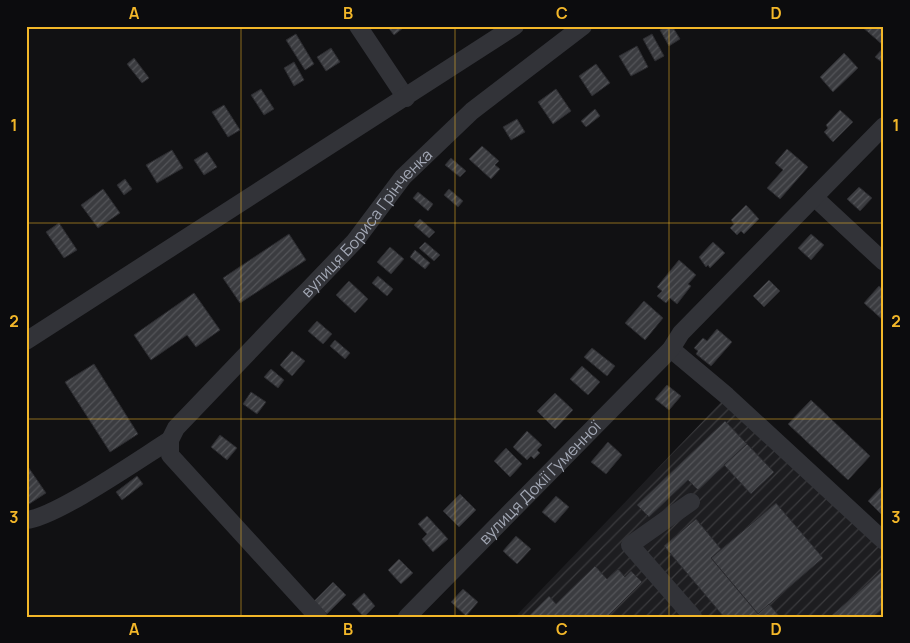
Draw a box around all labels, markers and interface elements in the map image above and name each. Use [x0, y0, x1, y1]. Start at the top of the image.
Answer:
text: A [129, 2, 140, 24]
text: B [343, 2, 353, 24]
text: C [556, 2, 568, 24]
text: D [770, 2, 782, 24]
text: 1 [10, 114, 18, 136]
text: 1 [892, 114, 900, 136]
street label: вулиця Бориса Грінченка [296, 144, 437, 302]
text: 2 [9, 310, 19, 332]
text: 2 [891, 310, 901, 332]
street label: вулиця Докії Гуменної [474, 415, 606, 549]
text: 3 [9, 506, 19, 528]
text: 3 [891, 506, 901, 528]
text: A [129, 618, 140, 640]
text: B [343, 618, 353, 640]
text: C [556, 618, 568, 640]
text: D [770, 618, 782, 640]

